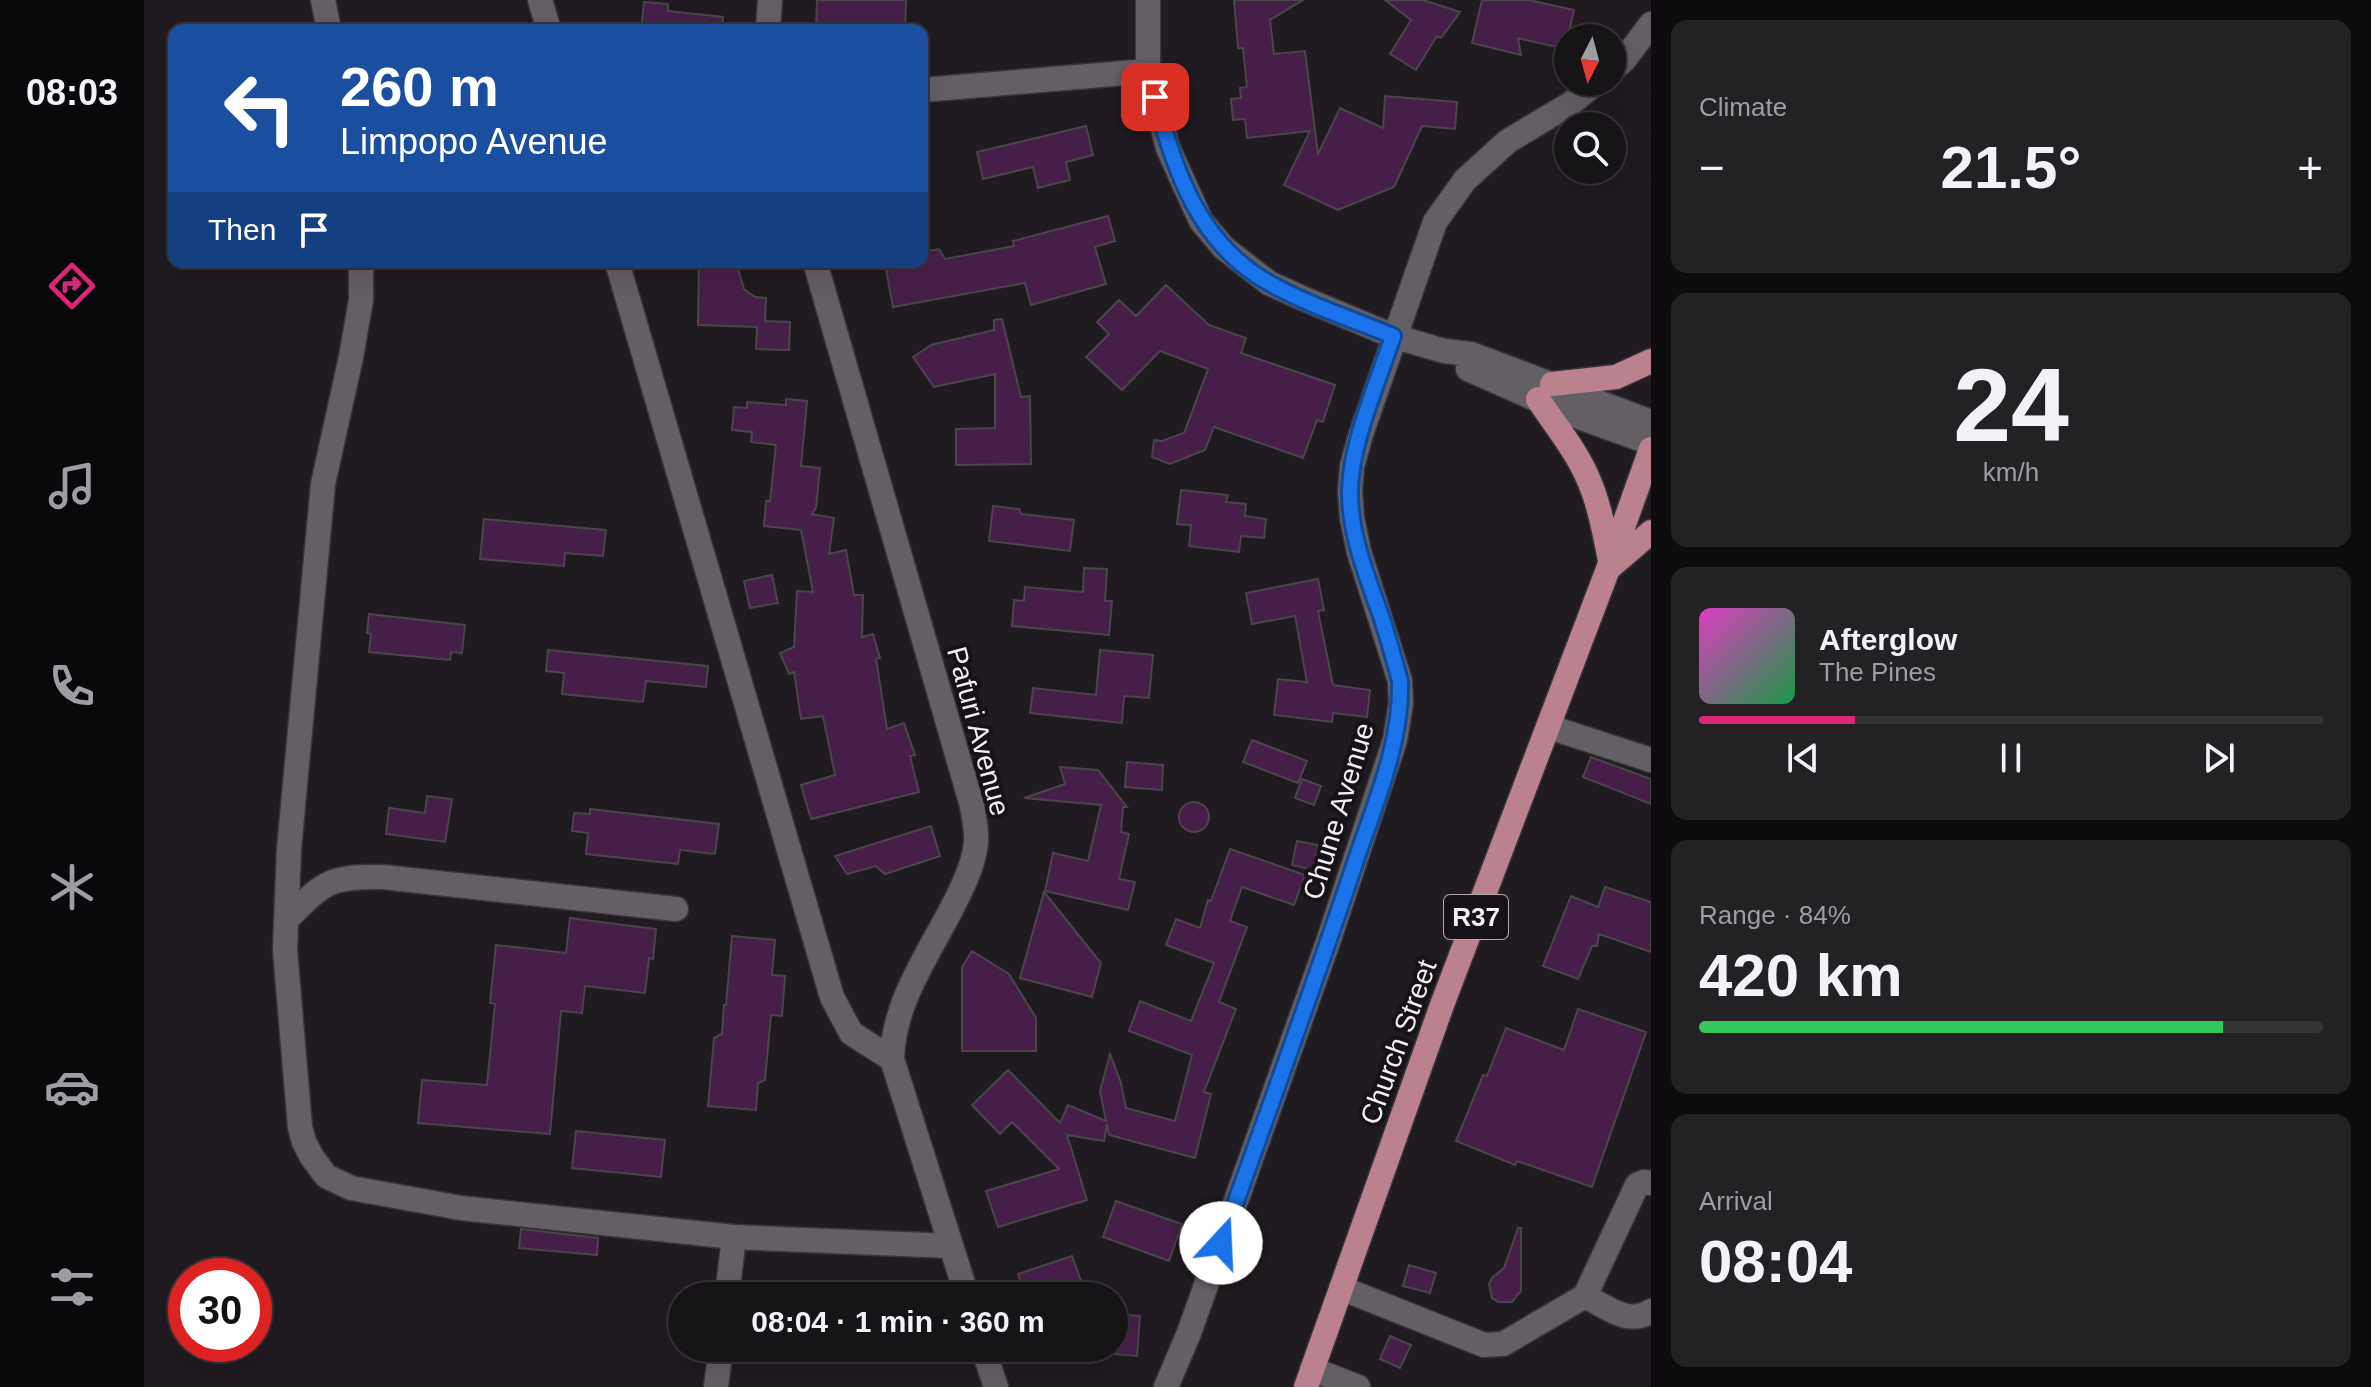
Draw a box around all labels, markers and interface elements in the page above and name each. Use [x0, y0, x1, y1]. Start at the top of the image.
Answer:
north arrow [1554, 24, 1626, 96]
map controls [1554, 24, 1626, 184]
text: 260 m [340, 55, 499, 118]
icon: left [208, 56, 312, 160]
pin [1121, 63, 1189, 131]
text: 08:03 [26, 72, 118, 113]
icon: arrive [1133, 75, 1177, 119]
text: Climate [1699, 92, 1787, 122]
button: search [1554, 112, 1626, 184]
text: Limpopo Avenue [340, 121, 608, 162]
text: 21.5° [1941, 134, 2081, 201]
text: − [1699, 143, 1725, 192]
text: + [2297, 143, 2323, 192]
icon: arrive [292, 208, 336, 252]
text: Then [208, 213, 276, 246]
icon: directions [44, 258, 100, 314]
text: 24 [1953, 347, 2069, 463]
text: km/h [1983, 457, 2039, 487]
icon: music [44, 458, 100, 514]
text: Afterglow [1819, 623, 1957, 656]
street label: Pafuri Avenue [941, 643, 1016, 819]
text: The Pines [1819, 657, 1936, 687]
icon: phone [44, 658, 100, 714]
street label: Chune Avenue [1297, 719, 1380, 903]
icon: previous [1781, 736, 1825, 780]
icon: pause [1989, 736, 2033, 780]
icon: next [2197, 736, 2241, 780]
icon: climate [44, 859, 100, 915]
road number: R37 [1444, 895, 1508, 939]
text: Range · 84% [1699, 900, 1851, 930]
text: 420 km [1699, 942, 1903, 1009]
street label: Church Street [1354, 956, 1443, 1129]
icon: car [44, 1059, 100, 1115]
text: Arrival [1699, 1186, 1773, 1216]
position arrow [1179, 1201, 1263, 1285]
text: 08:04 [1699, 1228, 1852, 1295]
speed limit sign: 30 [168, 1258, 272, 1362]
icon: filters [44, 1259, 100, 1315]
text: 08:04 · 1 min · 360 m [751, 1305, 1045, 1338]

